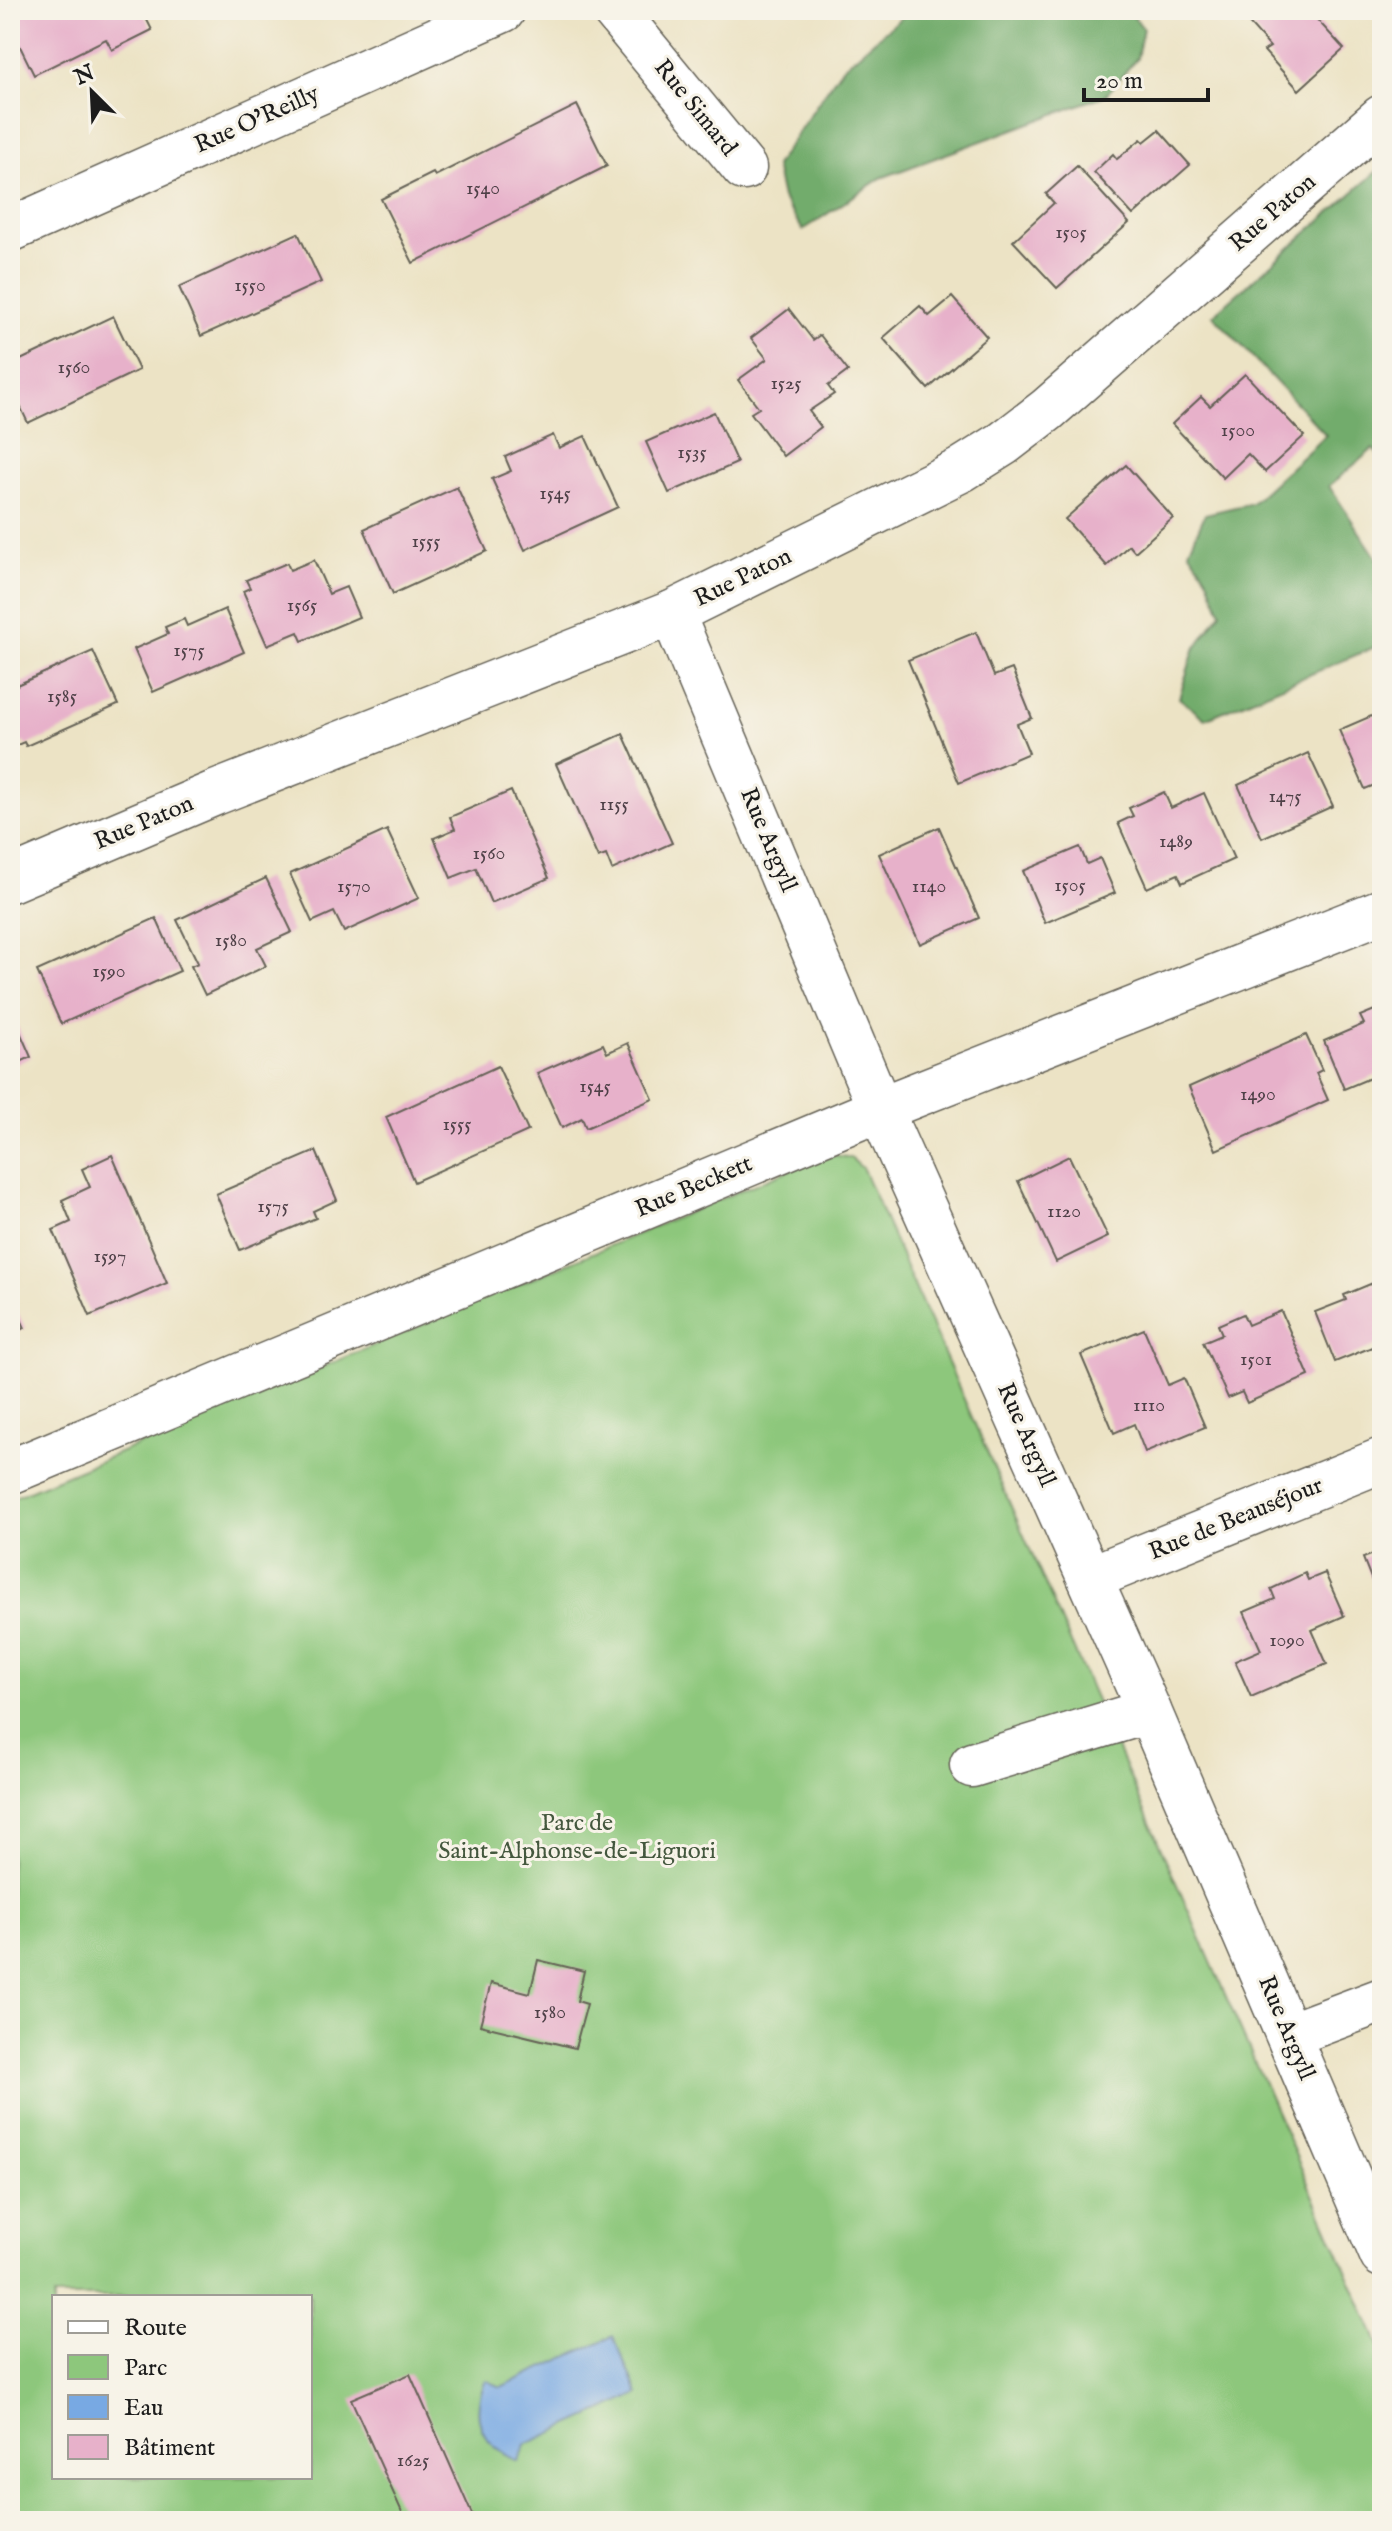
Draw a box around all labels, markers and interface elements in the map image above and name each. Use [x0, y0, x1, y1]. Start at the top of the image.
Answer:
north arrow [52, 52, 132, 132]
scale bar [1084, 52, 1208, 102]
street label: Rue Simard [646, 53, 744, 163]
text: N [69, 59, 99, 93]
text: 20 m [1096, 66, 1143, 97]
street label: Rue O'Reilly [190, 79, 324, 161]
street label: Rue Paton [1223, 167, 1323, 259]
house number: 1540 [466, 176, 500, 201]
house number: 1505 [1055, 220, 1087, 245]
house number: 1550 [234, 273, 266, 298]
house number: 1560 [58, 355, 90, 380]
house number: 1525 [770, 371, 802, 396]
house number: 1500 [1221, 418, 1255, 443]
house number: 1535 [677, 440, 707, 465]
house number: 1545 [539, 481, 571, 506]
house number: 1555 [411, 529, 441, 554]
street label: Rue Paton [689, 541, 797, 615]
house number: 1565 [287, 593, 317, 618]
house number: 1575 [173, 638, 205, 663]
house number: 1585 [47, 684, 77, 709]
street label: Rue Argyll [732, 783, 804, 897]
house number: 1475 [1268, 784, 1302, 809]
street label: Rue Paton [90, 788, 198, 858]
house number: 1155 [599, 792, 629, 817]
house number: 1489 [1159, 829, 1193, 854]
house number: 1560 [473, 841, 505, 866]
house number: 1505 [1054, 873, 1086, 898]
house number: 1570 [337, 874, 371, 899]
house number: 1140 [912, 874, 946, 899]
house number: 1580 [215, 928, 247, 953]
house number: 1590 [92, 959, 126, 984]
house number: 1545 [579, 1074, 611, 1099]
house number: 1490 [1240, 1082, 1276, 1107]
house number: 1555 [442, 1112, 472, 1137]
street label: Rue Beckett [631, 1148, 757, 1226]
house number: 1575 [257, 1194, 289, 1219]
house number: 1120 [1047, 1199, 1081, 1224]
house number: 1597 [94, 1244, 126, 1269]
house number: 1501 [1240, 1347, 1272, 1372]
street label: Rue Argyll [989, 1378, 1063, 1492]
house number: 1110 [1133, 1393, 1165, 1418]
street label: Rue de Beauséjour [1144, 1470, 1328, 1568]
house number: 1090 [1269, 1628, 1305, 1653]
park label: Parc de Saint-Alphonse-de-Liguori [438, 1808, 716, 1867]
street label: Rue Argyll [1250, 1971, 1322, 2085]
house number: 1580 [534, 2000, 566, 2025]
legend [52, 2295, 312, 2479]
text: Route [124, 2313, 187, 2344]
text: Parc [124, 2353, 167, 2384]
text: Eau [124, 2393, 163, 2424]
text: Bâtiment [124, 2433, 215, 2464]
house number: 1625 [397, 2448, 429, 2473]

